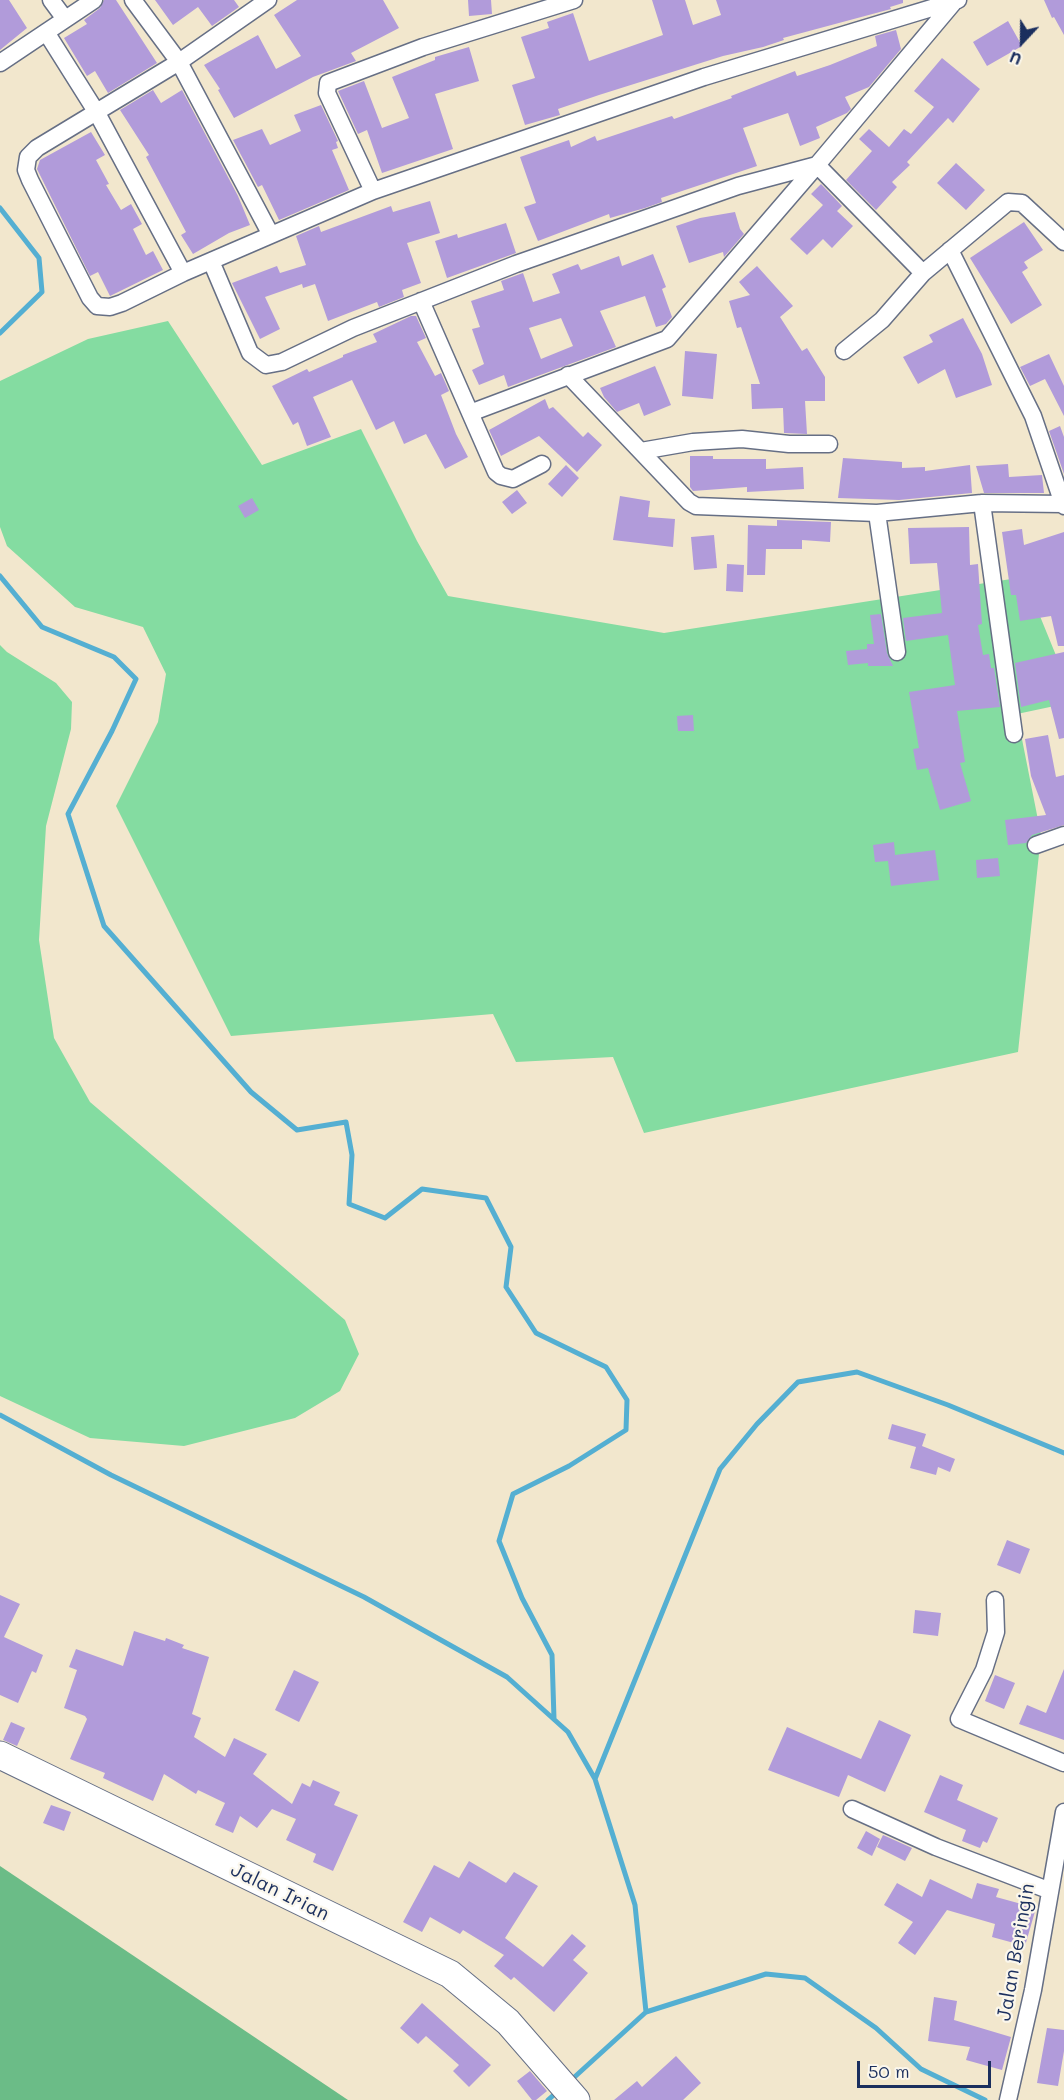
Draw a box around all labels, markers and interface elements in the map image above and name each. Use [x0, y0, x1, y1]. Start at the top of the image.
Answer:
north arrow [992, 12, 1052, 72]
text: U [1006, 47, 1024, 71]
street label: Jalan Irian [227, 1858, 333, 1926]
street label: Jalan Beringin [992, 1881, 1040, 2023]
scale bar [860, 2049, 994, 2087]
text: 50 m [868, 2059, 910, 2083]

